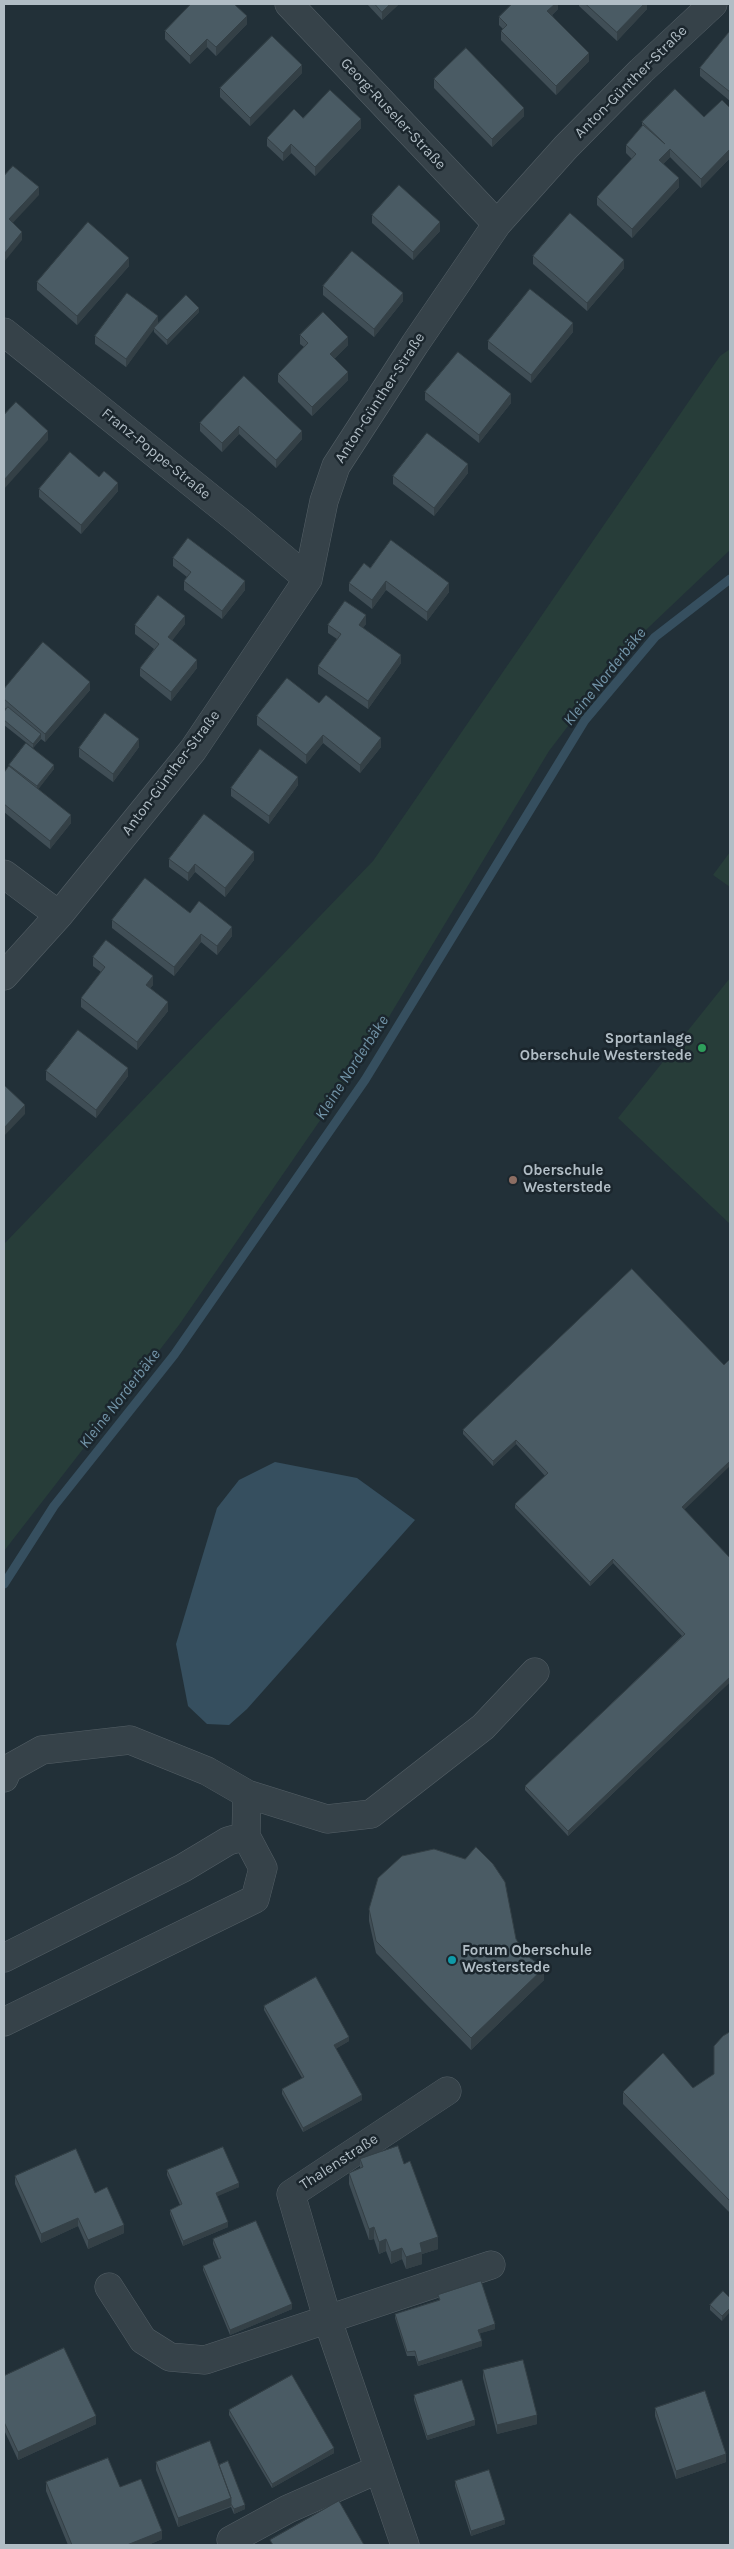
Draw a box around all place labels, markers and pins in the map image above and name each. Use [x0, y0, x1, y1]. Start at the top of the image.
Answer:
place label: Sportanlage Oberschule Westerstede [520, 1030, 692, 1065]
marker: Sportanlage Oberschule Westerstede [696, 1042, 708, 1054]
place label: Oberschule Westerstede [523, 1162, 611, 1197]
marker: Oberschule Westerstede [507, 1174, 519, 1186]
place label: Forum Oberschule Westerstede [462, 1942, 592, 1977]
marker: Forum Oberschule Westerstede [446, 1954, 458, 1966]

